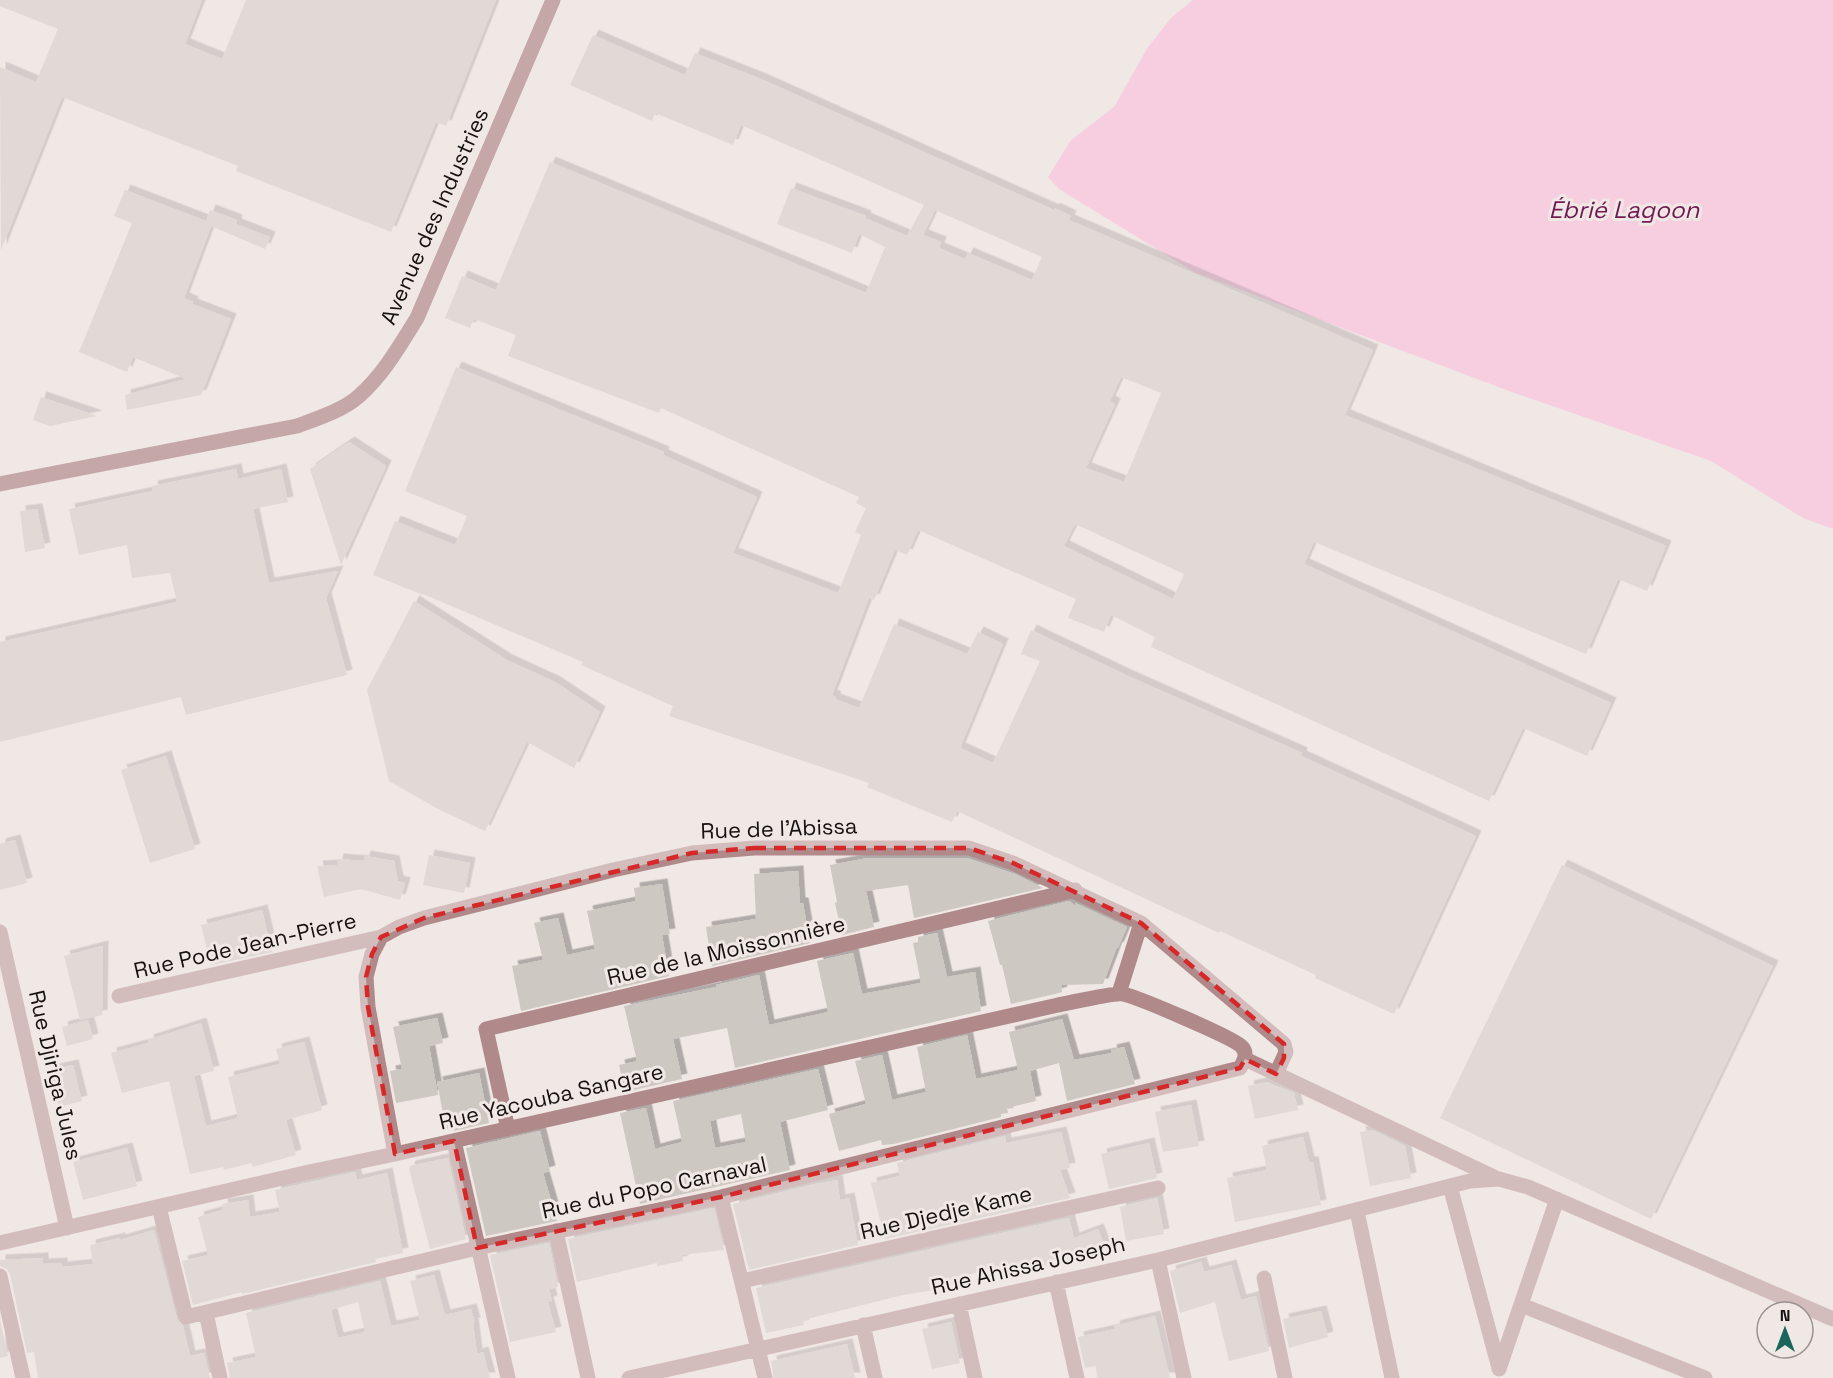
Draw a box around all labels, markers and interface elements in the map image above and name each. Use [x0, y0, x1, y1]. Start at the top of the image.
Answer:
street label: Avenue des Industries [374, 103, 494, 329]
water label: Ébrié Lagoon [1549, 194, 1701, 225]
street label: Rue de l'Abissa [700, 811, 858, 845]
street label: Rue Pode Jean-Pierre [131, 906, 359, 984]
street label: Rue de la Moissonnière [604, 909, 848, 991]
street label: Rue Djiriga Jules [23, 987, 89, 1163]
street label: Rue Yacouba Sangare [436, 1057, 666, 1135]
street label: Rue du Popo Carnaval [539, 1149, 769, 1225]
street label: Rue Djedje Kame [857, 1179, 1035, 1245]
street label: Rue Ahissa Joseph [928, 1229, 1128, 1301]
north arrow [1755, 1300, 1815, 1360]
text: N [1780, 1305, 1790, 1326]

